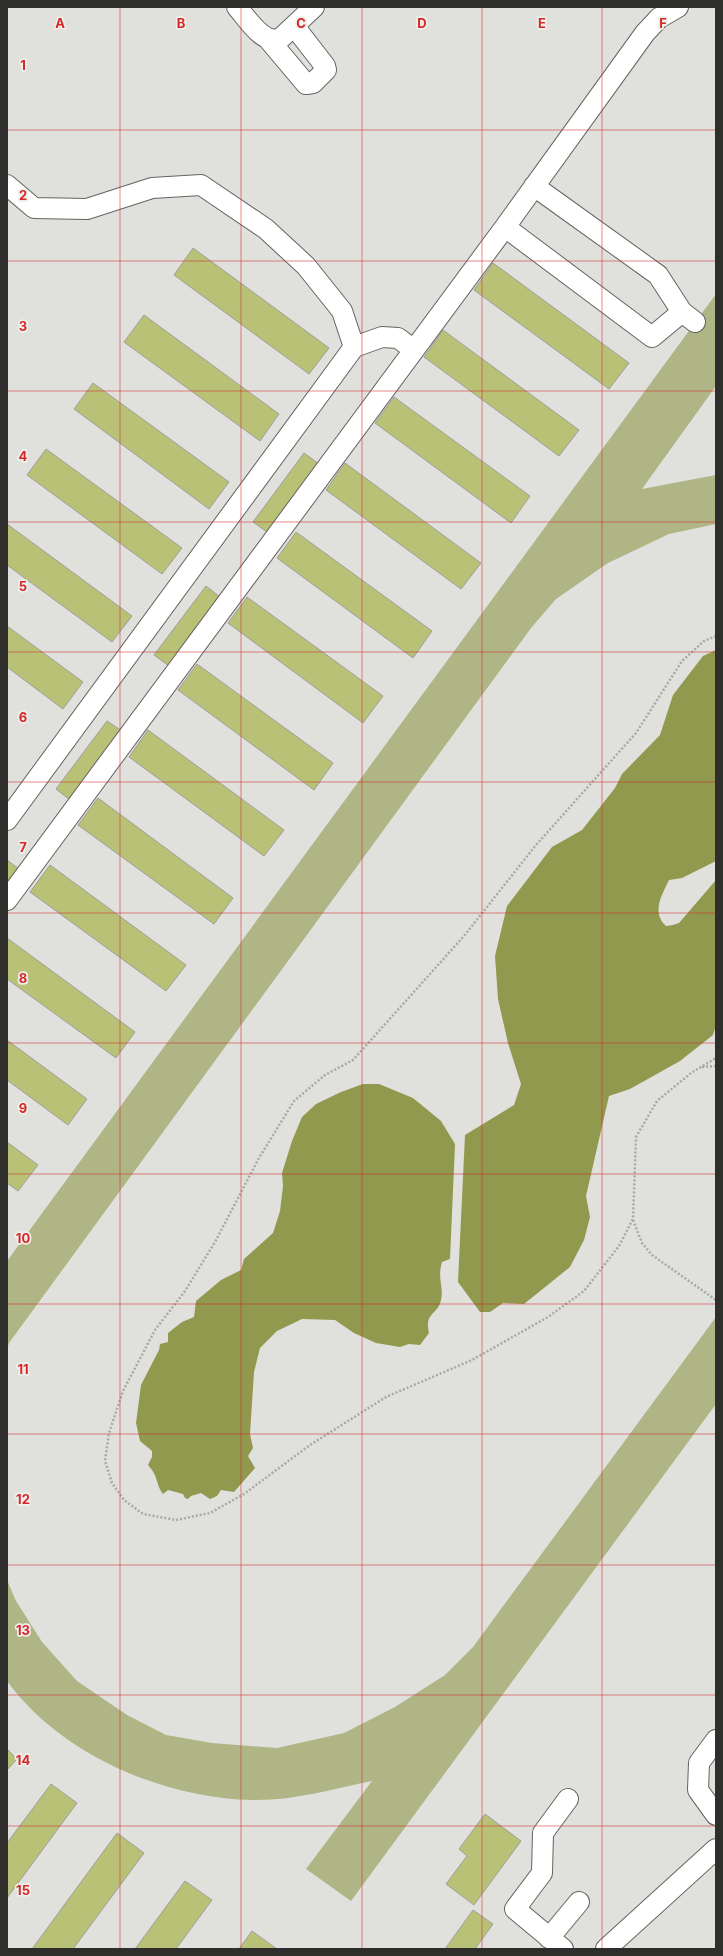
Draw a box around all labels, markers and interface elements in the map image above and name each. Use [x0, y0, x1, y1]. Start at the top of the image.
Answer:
text: A [55, 15, 65, 31]
text: B [177, 15, 186, 31]
text: C [296, 15, 306, 31]
text: D [417, 15, 427, 31]
text: E [538, 15, 546, 31]
text: F [659, 15, 667, 31]
text: 1 [20, 57, 26, 73]
text: 2 [19, 187, 27, 203]
text: 3 [19, 318, 27, 334]
text: 4 [19, 448, 28, 464]
text: 5 [19, 578, 27, 594]
text: 6 [19, 709, 27, 725]
text: 7 [19, 839, 27, 855]
text: 8 [19, 970, 27, 986]
text: 9 [19, 1100, 27, 1116]
text: 10 [16, 1230, 30, 1246]
text: 11 [17, 1361, 29, 1377]
text: 12 [16, 1491, 30, 1507]
text: 13 [16, 1622, 30, 1638]
text: 14 [16, 1752, 30, 1768]
text: 15 [16, 1882, 30, 1898]

